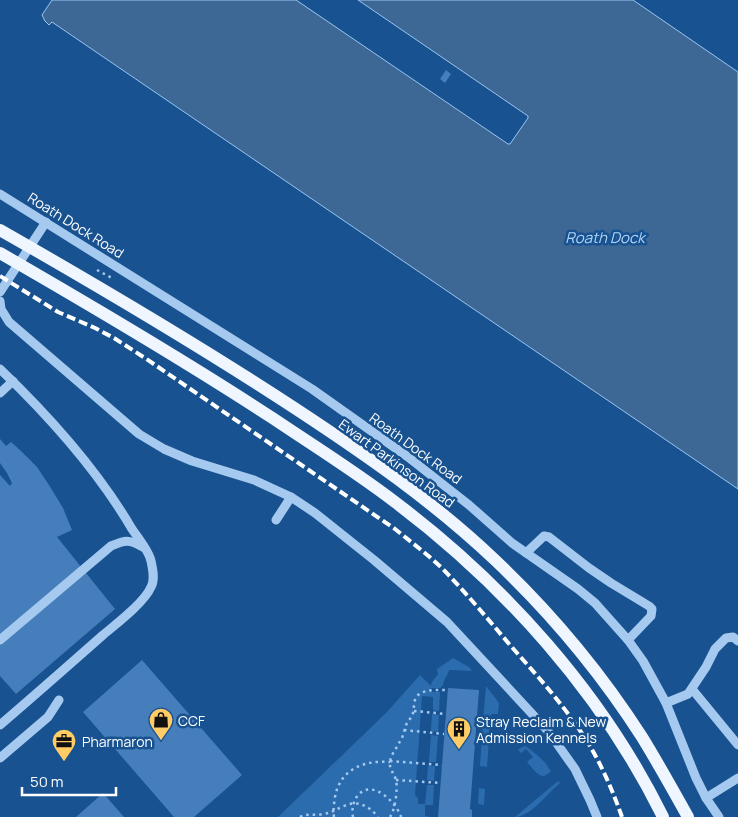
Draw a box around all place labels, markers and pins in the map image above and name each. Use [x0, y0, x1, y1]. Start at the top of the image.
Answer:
shop icon: CCF [148, 707, 174, 741]
place label: CCF [178, 711, 205, 730]
place label: Stray Reclaim & New Admission Kennels [476, 712, 606, 747]
building icon: Stray Reclaim & New Admission Kennels [446, 716, 472, 750]
office icon: Pharmaron [51, 728, 77, 762]
place label: Pharmaron [82, 732, 153, 751]

